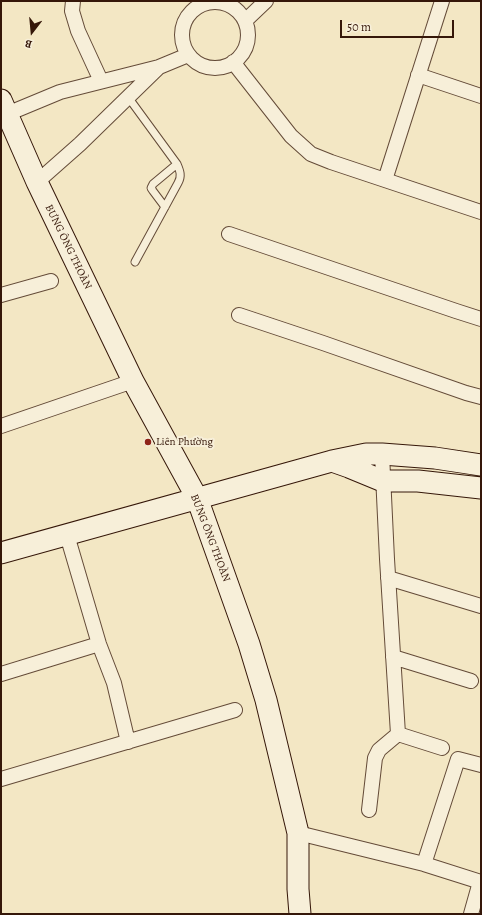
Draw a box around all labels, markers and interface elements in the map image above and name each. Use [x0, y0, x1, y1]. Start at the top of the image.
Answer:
north arrow [12, 12, 52, 52]
scale bar [342, 12, 456, 38]
text: 50 m [347, 19, 371, 35]
text: B [23, 36, 34, 52]
street label: BƯNG ÔNG THOÀN [42, 202, 94, 292]
place label: Liên Phường [156, 435, 213, 449]
marker: Liên Phường [143, 437, 153, 447]
street label: BƯNG ÔNG THOÀN [187, 492, 233, 584]

